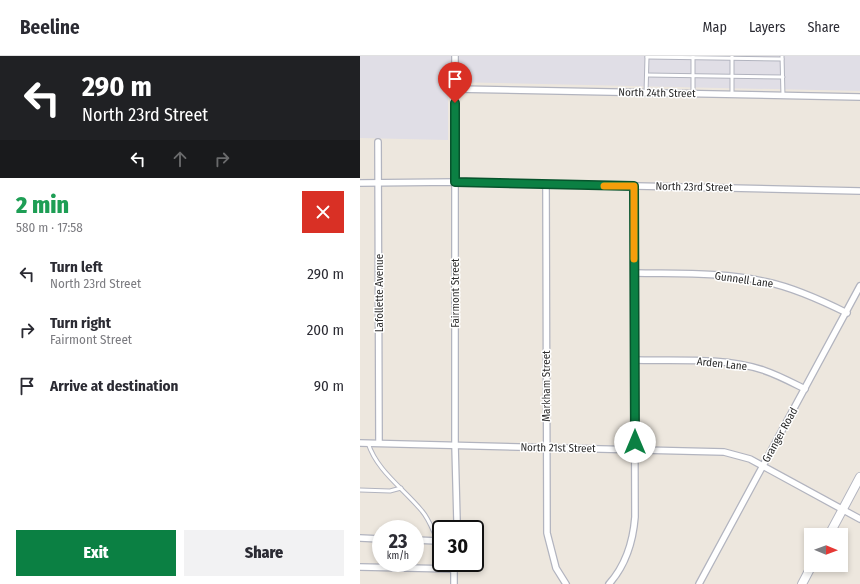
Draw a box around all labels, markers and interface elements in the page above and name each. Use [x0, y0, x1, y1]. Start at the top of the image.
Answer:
text: Beeline [20, 16, 80, 39]
text: Map [703, 19, 727, 36]
text: Layers [749, 19, 785, 36]
text: Share [807, 19, 840, 36]
pin [438, 62, 472, 103]
icon: arrive [444, 68, 466, 90]
text: 290 m [82, 70, 152, 103]
icon: left [16, 72, 68, 124]
street label: North 24th Street [618, 86, 696, 100]
text: North 23rd Street [82, 104, 208, 126]
icon: left [127, 148, 149, 170]
icon: ahead [169, 148, 191, 170]
icon: right [211, 148, 233, 170]
street label: North 23rd Street [655, 180, 733, 194]
text: 2 min [16, 191, 69, 219]
button: close [302, 191, 344, 233]
text: 580 m · 17:58 [16, 220, 83, 235]
street label: Lafollette Avenue [373, 254, 386, 332]
text: Turn left [50, 258, 103, 276]
street label: Fairmont Street [449, 258, 462, 328]
icon: left [16, 263, 38, 285]
text: 290 m [307, 265, 344, 283]
street label: Gunnell Lane [714, 269, 774, 291]
text: North 23rd Street [50, 276, 141, 291]
text: Turn right [50, 314, 111, 332]
icon: right [16, 319, 38, 341]
text: 200 m [307, 321, 344, 339]
text: Fairmont Street [50, 332, 132, 347]
street label: Markham Street [540, 350, 553, 422]
street label: Arden Lane [696, 355, 748, 373]
icon: arrive [16, 375, 38, 397]
text: Arrive at destination [50, 377, 178, 395]
text: 90 m [314, 377, 344, 395]
street label: Granger Road [760, 405, 800, 465]
position arrow [614, 421, 656, 463]
street label: North 21st Street [520, 441, 596, 455]
speed limit sign: 30 [432, 520, 484, 572]
north arrow [804, 528, 848, 572]
map controls [804, 528, 848, 572]
text: 23 [389, 529, 407, 553]
button: Exit [16, 530, 176, 576]
button: Share [184, 530, 344, 576]
text: km/h [387, 550, 409, 562]

